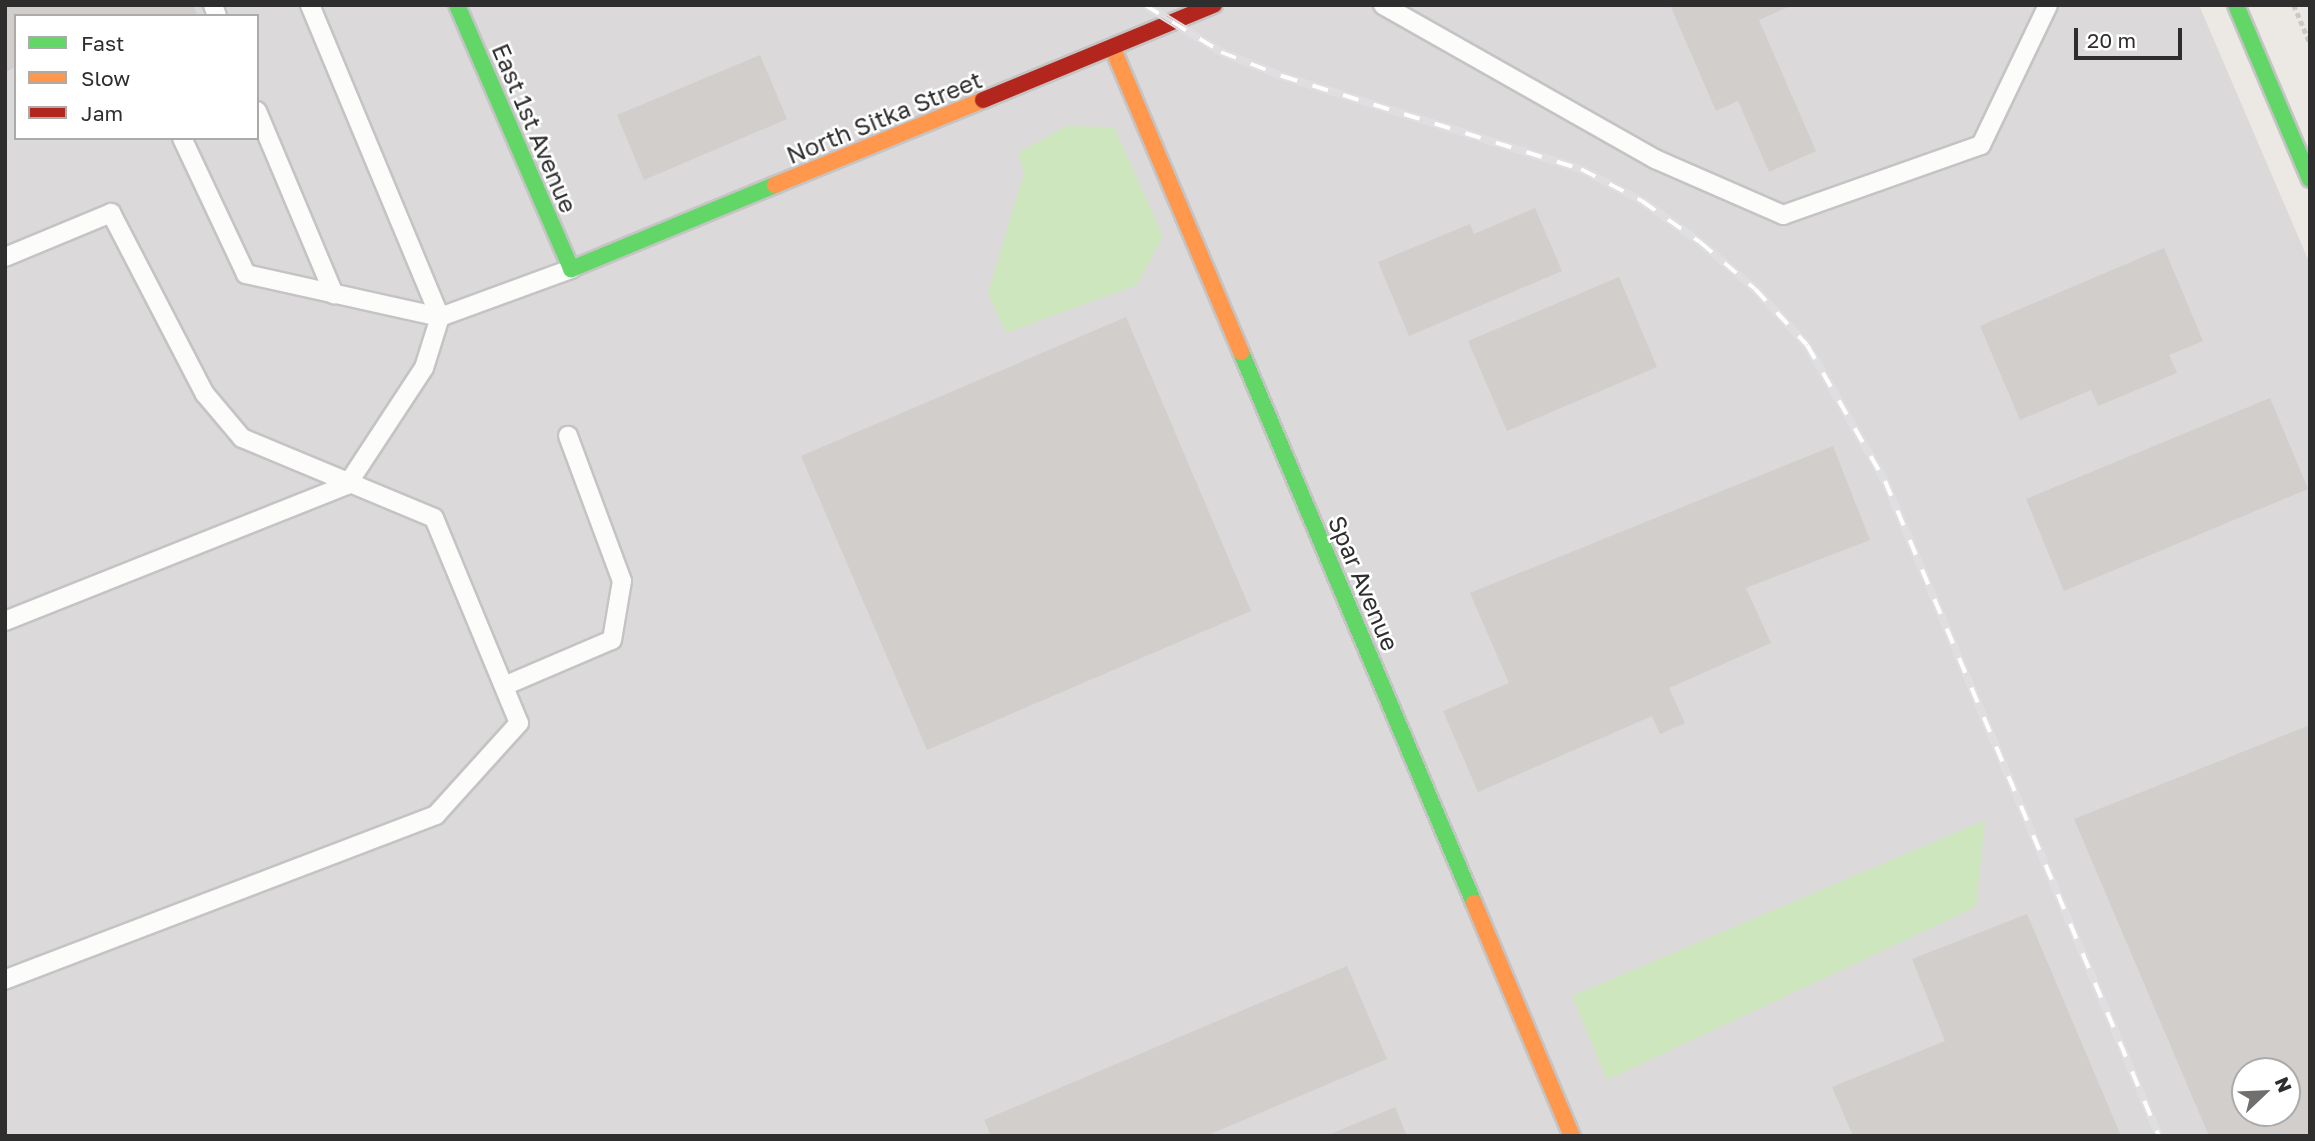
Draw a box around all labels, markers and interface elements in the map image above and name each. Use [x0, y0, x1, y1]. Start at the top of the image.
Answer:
legend [14, 14, 259, 140]
scale bar [2077, 14, 2186, 58]
text: 20 m [2087, 27, 2136, 53]
text: Fast [81, 30, 124, 56]
street label: East 1st Avenue [486, 39, 584, 217]
text: Slow [81, 65, 130, 91]
street label: North Sitka Street [782, 65, 986, 169]
text: Jam [81, 100, 123, 126]
street label: Spar Avenue [1323, 511, 1405, 655]
north arrow [2231, 1057, 2301, 1127]
text: N [2271, 1073, 2297, 1096]

